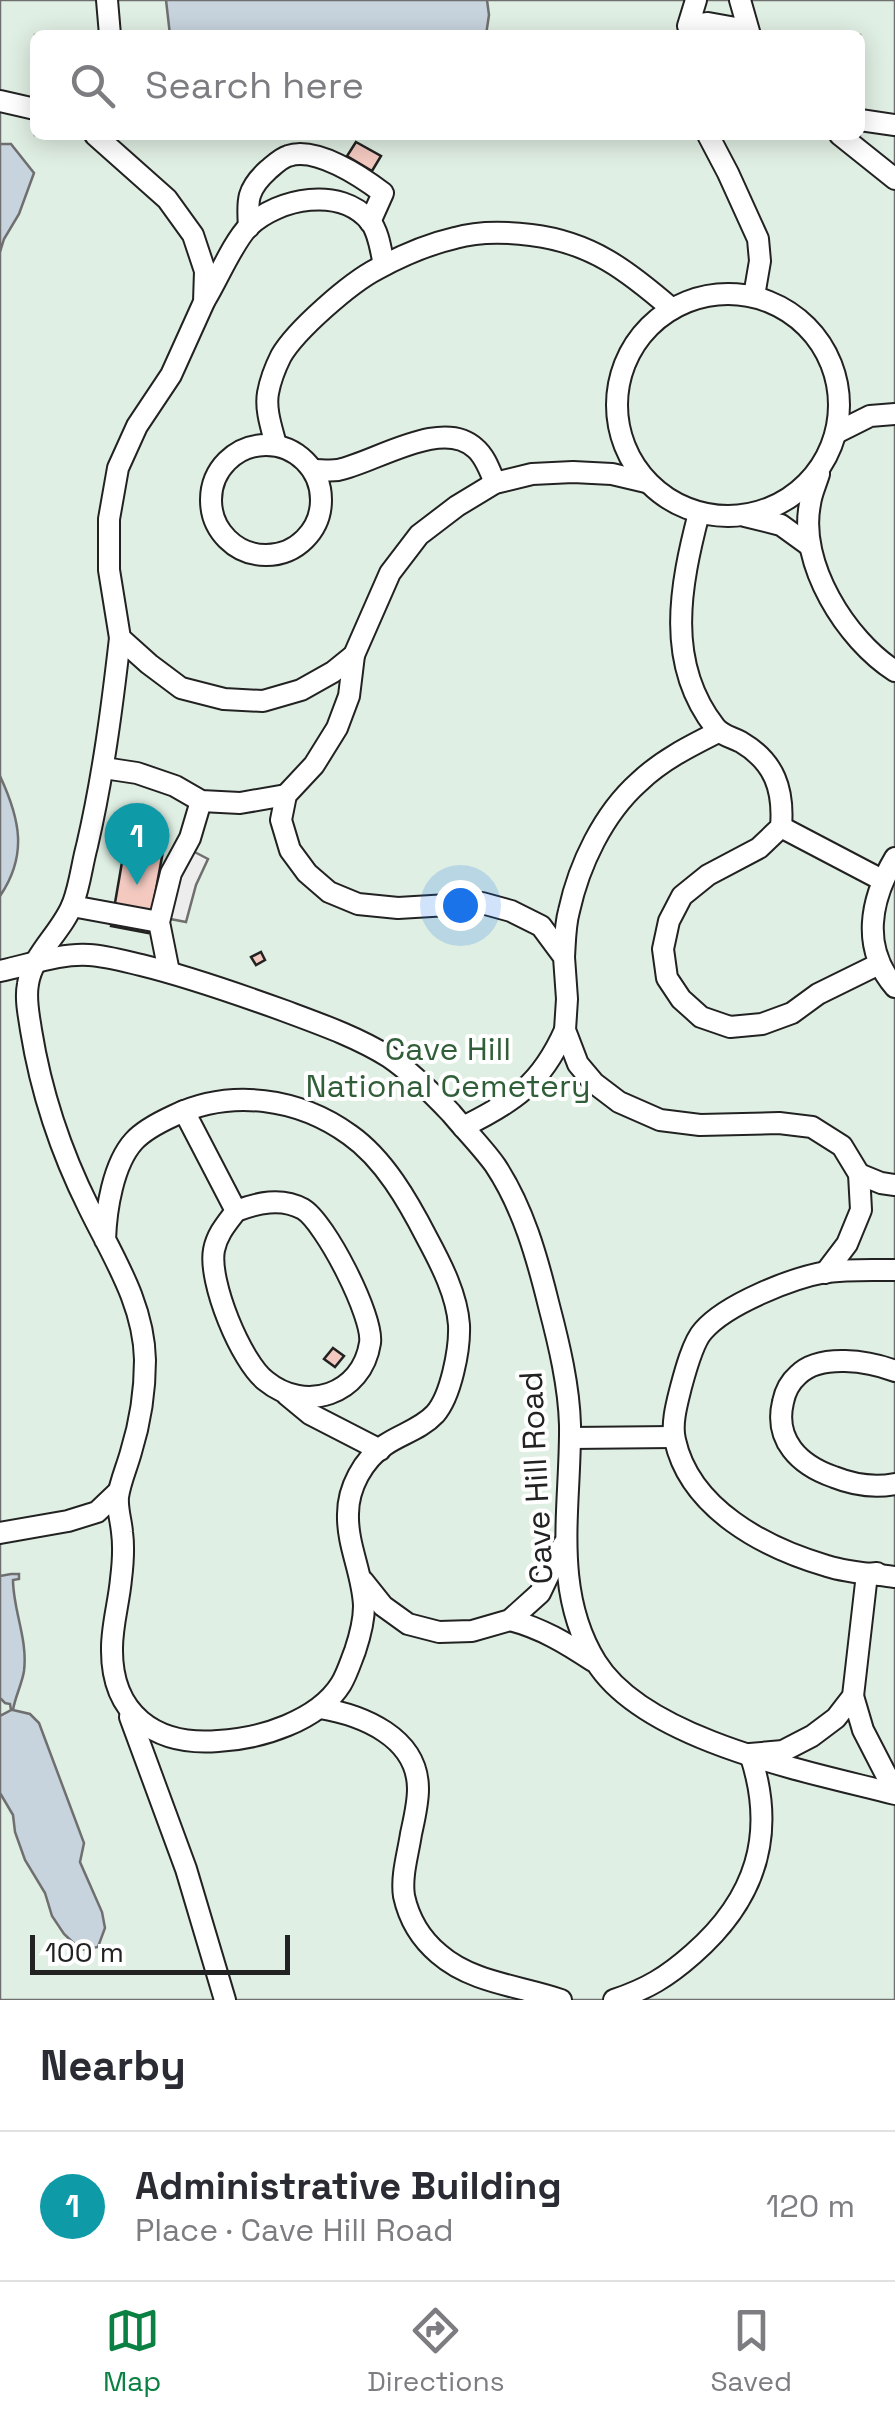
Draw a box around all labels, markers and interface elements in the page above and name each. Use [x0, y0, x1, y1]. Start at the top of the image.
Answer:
search box [30, 30, 865, 140]
icon: search [65, 58, 120, 113]
text: Search here [145, 61, 364, 109]
pin: 1 [104, 802, 170, 885]
your location [435, 880, 486, 931]
park label: Cave Hill National Cemetery [305, 1029, 591, 1106]
street label: Cave Hill Road [510, 1371, 562, 1585]
scale bar [30, 1930, 290, 1974]
text: 100 m [45, 1934, 124, 1970]
text: Nearby [40, 2039, 186, 2092]
text: Administrative Building [135, 2162, 562, 2210]
text: 1 [65, 2186, 80, 2226]
text: 120 m [766, 2186, 855, 2226]
text: Place · Cave Hill Road [135, 2210, 454, 2250]
tab: Map [103, 2303, 161, 2399]
tab: Directions [367, 2303, 504, 2399]
tab: Saved [710, 2303, 792, 2399]

